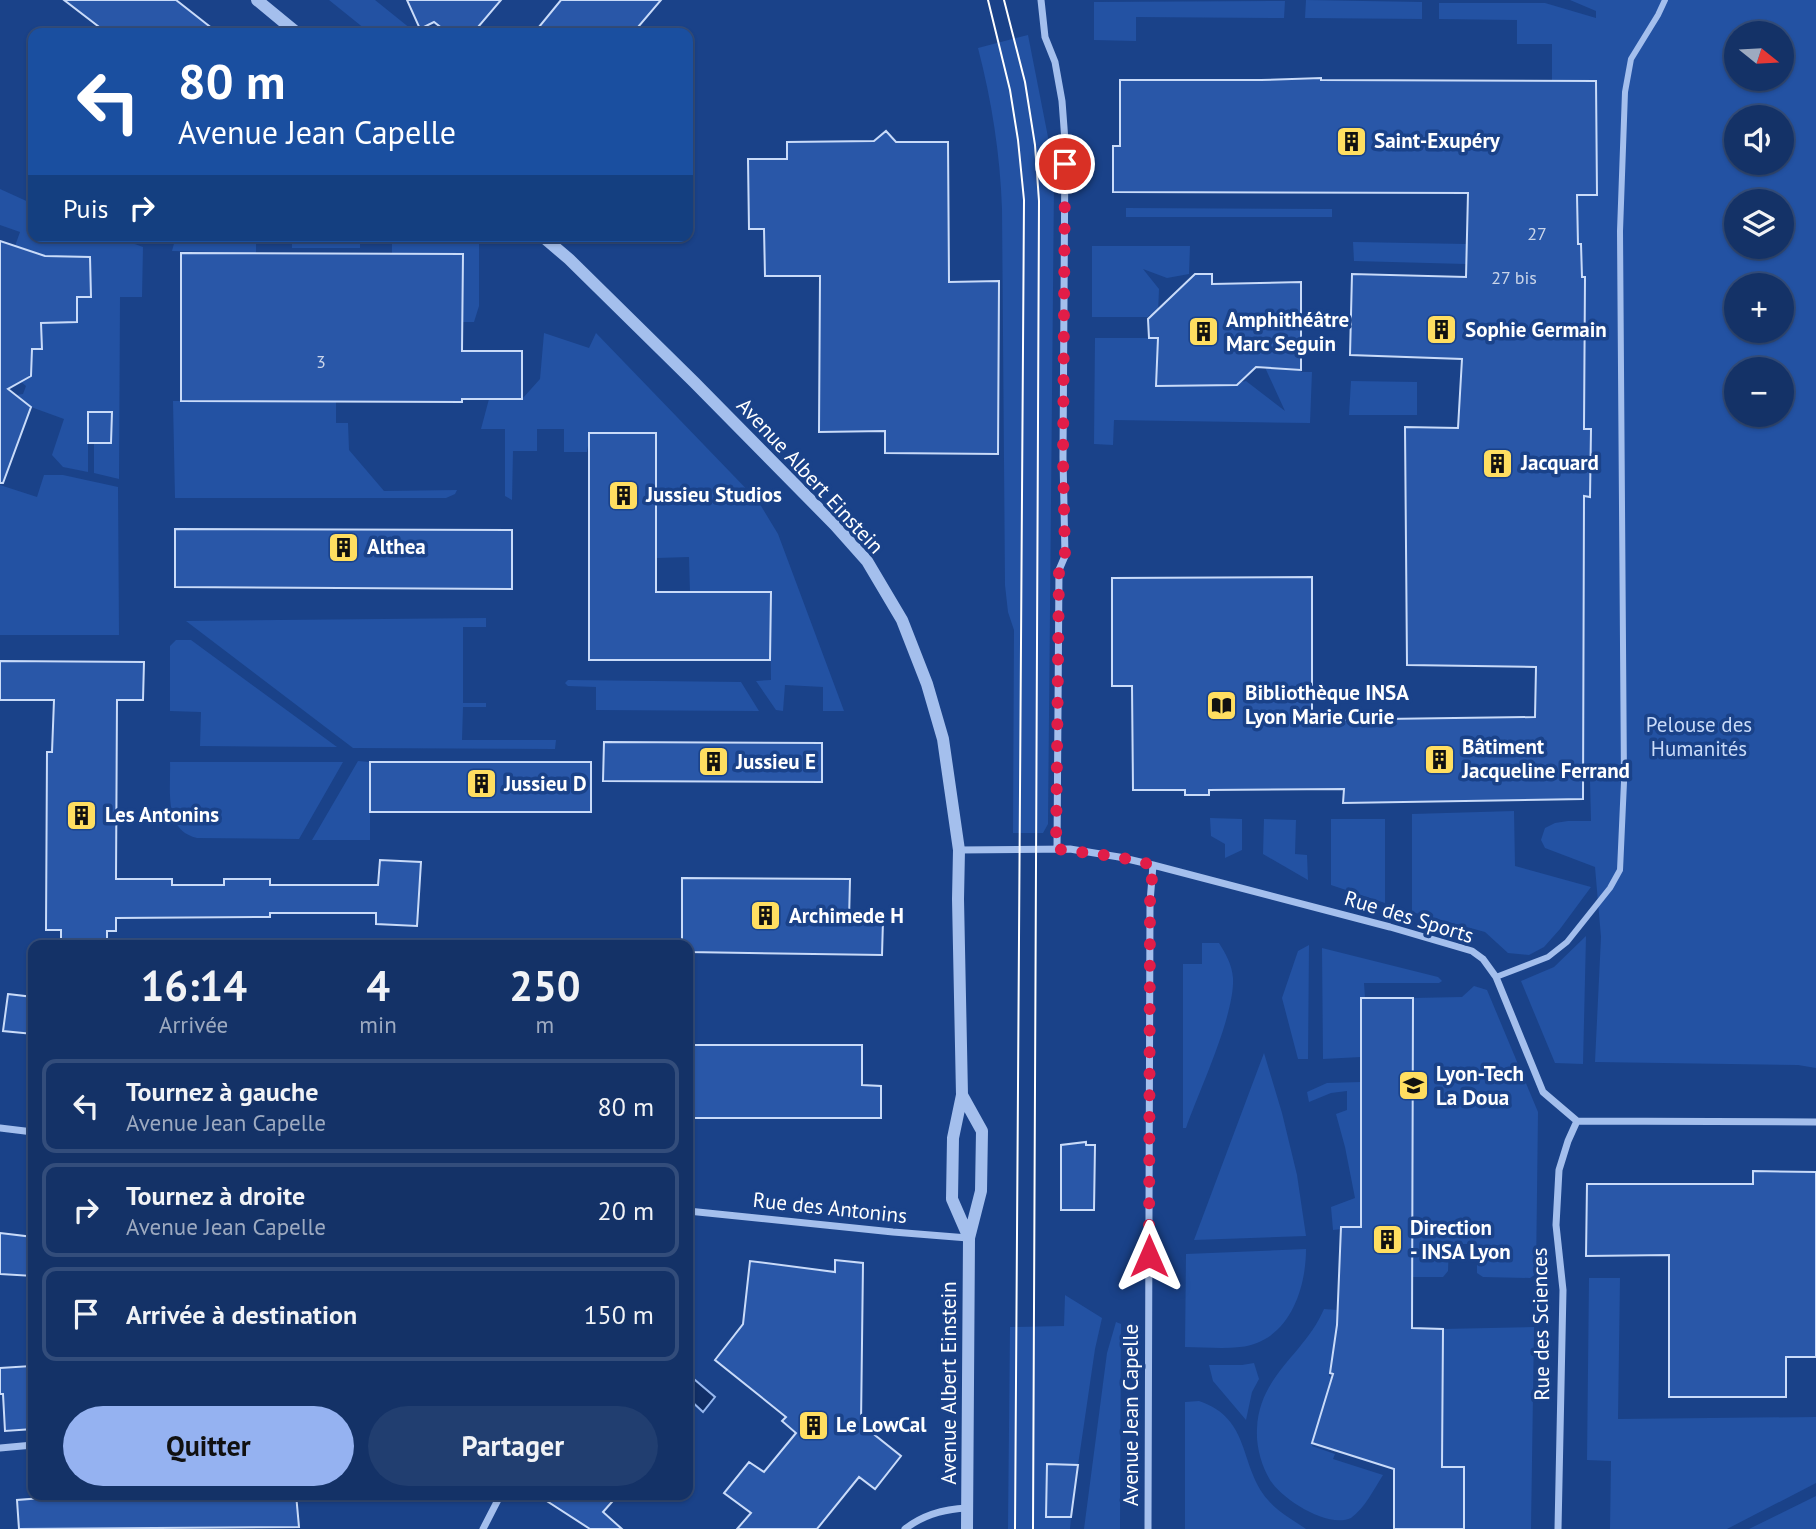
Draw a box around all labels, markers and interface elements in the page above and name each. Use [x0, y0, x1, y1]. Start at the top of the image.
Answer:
north arrow [1724, 21, 1794, 91]
map controls [1724, 21, 1794, 427]
text: 80 m [178, 49, 285, 113]
icon: left [63, 56, 154, 147]
button: sound [1724, 105, 1794, 175]
text: Avenue Jean Capelle [178, 111, 456, 153]
building icon: Saint-Exupéry [1334, 124, 1368, 158]
place label: Saint-Exupéry [1374, 127, 1501, 154]
pin [1035, 134, 1095, 194]
icon: arrive [1046, 145, 1084, 183]
icon: right [123, 189, 161, 227]
button: layers [1724, 189, 1794, 259]
text: Puis [63, 192, 109, 225]
house number: 27 [1527, 222, 1547, 245]
house number: 27 bis [1491, 266, 1537, 289]
button: + [1724, 273, 1794, 343]
place label: Amphithéâtre Marc Seguin [1226, 306, 1349, 357]
building icon: Sophie Germain [1425, 313, 1459, 347]
building icon: Amphithéâtre Marc Seguin [1186, 315, 1220, 349]
place label: Sophie Germain [1465, 316, 1607, 343]
house number: 3 [316, 350, 326, 373]
button: − [1724, 357, 1794, 427]
street label: Avenue Albert Einstein [731, 392, 890, 559]
building icon: Jacquard [1481, 446, 1515, 480]
place label: Jacquard [1520, 449, 1599, 476]
building icon: Jussieu Studios [606, 478, 640, 512]
place label: Jussieu Studios [645, 481, 782, 508]
building icon: Althea [327, 530, 361, 564]
place label: Althea [367, 533, 426, 560]
place label: Bibliothèque INSA Lyon Marie Curie [1245, 679, 1409, 730]
library icon: Bibliothèque INSA Lyon Marie Curie [1205, 688, 1239, 722]
park label: Pelouse des Humanités [1646, 711, 1752, 762]
place label: Bâtiment Jacqueline Ferrand [1461, 733, 1630, 784]
building icon: Bâtiment Jacqueline Ferrand [1422, 742, 1456, 776]
building icon: Jussieu E [696, 745, 730, 779]
place label: Jussieu E [735, 748, 816, 775]
building icon: Jussieu D [464, 767, 498, 801]
place label: Jussieu D [503, 770, 587, 797]
building icon: Les Antonins [65, 798, 99, 832]
place label: Les Antonins [105, 801, 219, 828]
street label: Rue des Sports [1341, 884, 1477, 949]
building icon: Archimede H [749, 899, 783, 933]
place label: Archimede H [789, 902, 904, 929]
text: 16:14 [140, 958, 247, 1013]
text: 4 [366, 958, 390, 1013]
text: 250 [509, 958, 581, 1013]
text: Arrivée [159, 1010, 228, 1039]
text: min [359, 1010, 397, 1039]
text: m [536, 1010, 554, 1039]
place label: Lyon-Tech La Doua [1436, 1060, 1524, 1111]
school or university icon: Lyon-Tech La Doua [1396, 1069, 1430, 1103]
text: Tournez à gauche [126, 1075, 318, 1108]
icon: left [67, 1087, 105, 1125]
text: 80 m [598, 1090, 654, 1123]
text: Avenue Jean Capelle [126, 1108, 326, 1137]
text: Tournez à droite [126, 1179, 305, 1212]
street label: Rue des Antonins [752, 1186, 909, 1229]
icon: right [67, 1191, 105, 1229]
text: 20 m [598, 1194, 654, 1227]
text: Avenue Jean Capelle [126, 1212, 326, 1241]
place label: Direction - INSA Lyon [1410, 1214, 1511, 1265]
position arrow [1112, 1219, 1186, 1293]
building icon: Direction - INSA Lyon [1370, 1223, 1404, 1257]
street label: Rue des Sciences [1526, 1247, 1555, 1401]
street label: Avenue Albert Einstein [935, 1281, 962, 1485]
icon: arrive [67, 1295, 105, 1333]
text: Arrivée à destination [126, 1298, 357, 1331]
text: 150 m [583, 1298, 654, 1331]
street label: Avenue Jean Capelle [1117, 1324, 1144, 1506]
button: Quitter [63, 1406, 354, 1486]
button: Partager [368, 1406, 658, 1486]
building icon: Le LowCal [796, 1408, 830, 1442]
place label: Le LowCal [836, 1411, 927, 1438]

